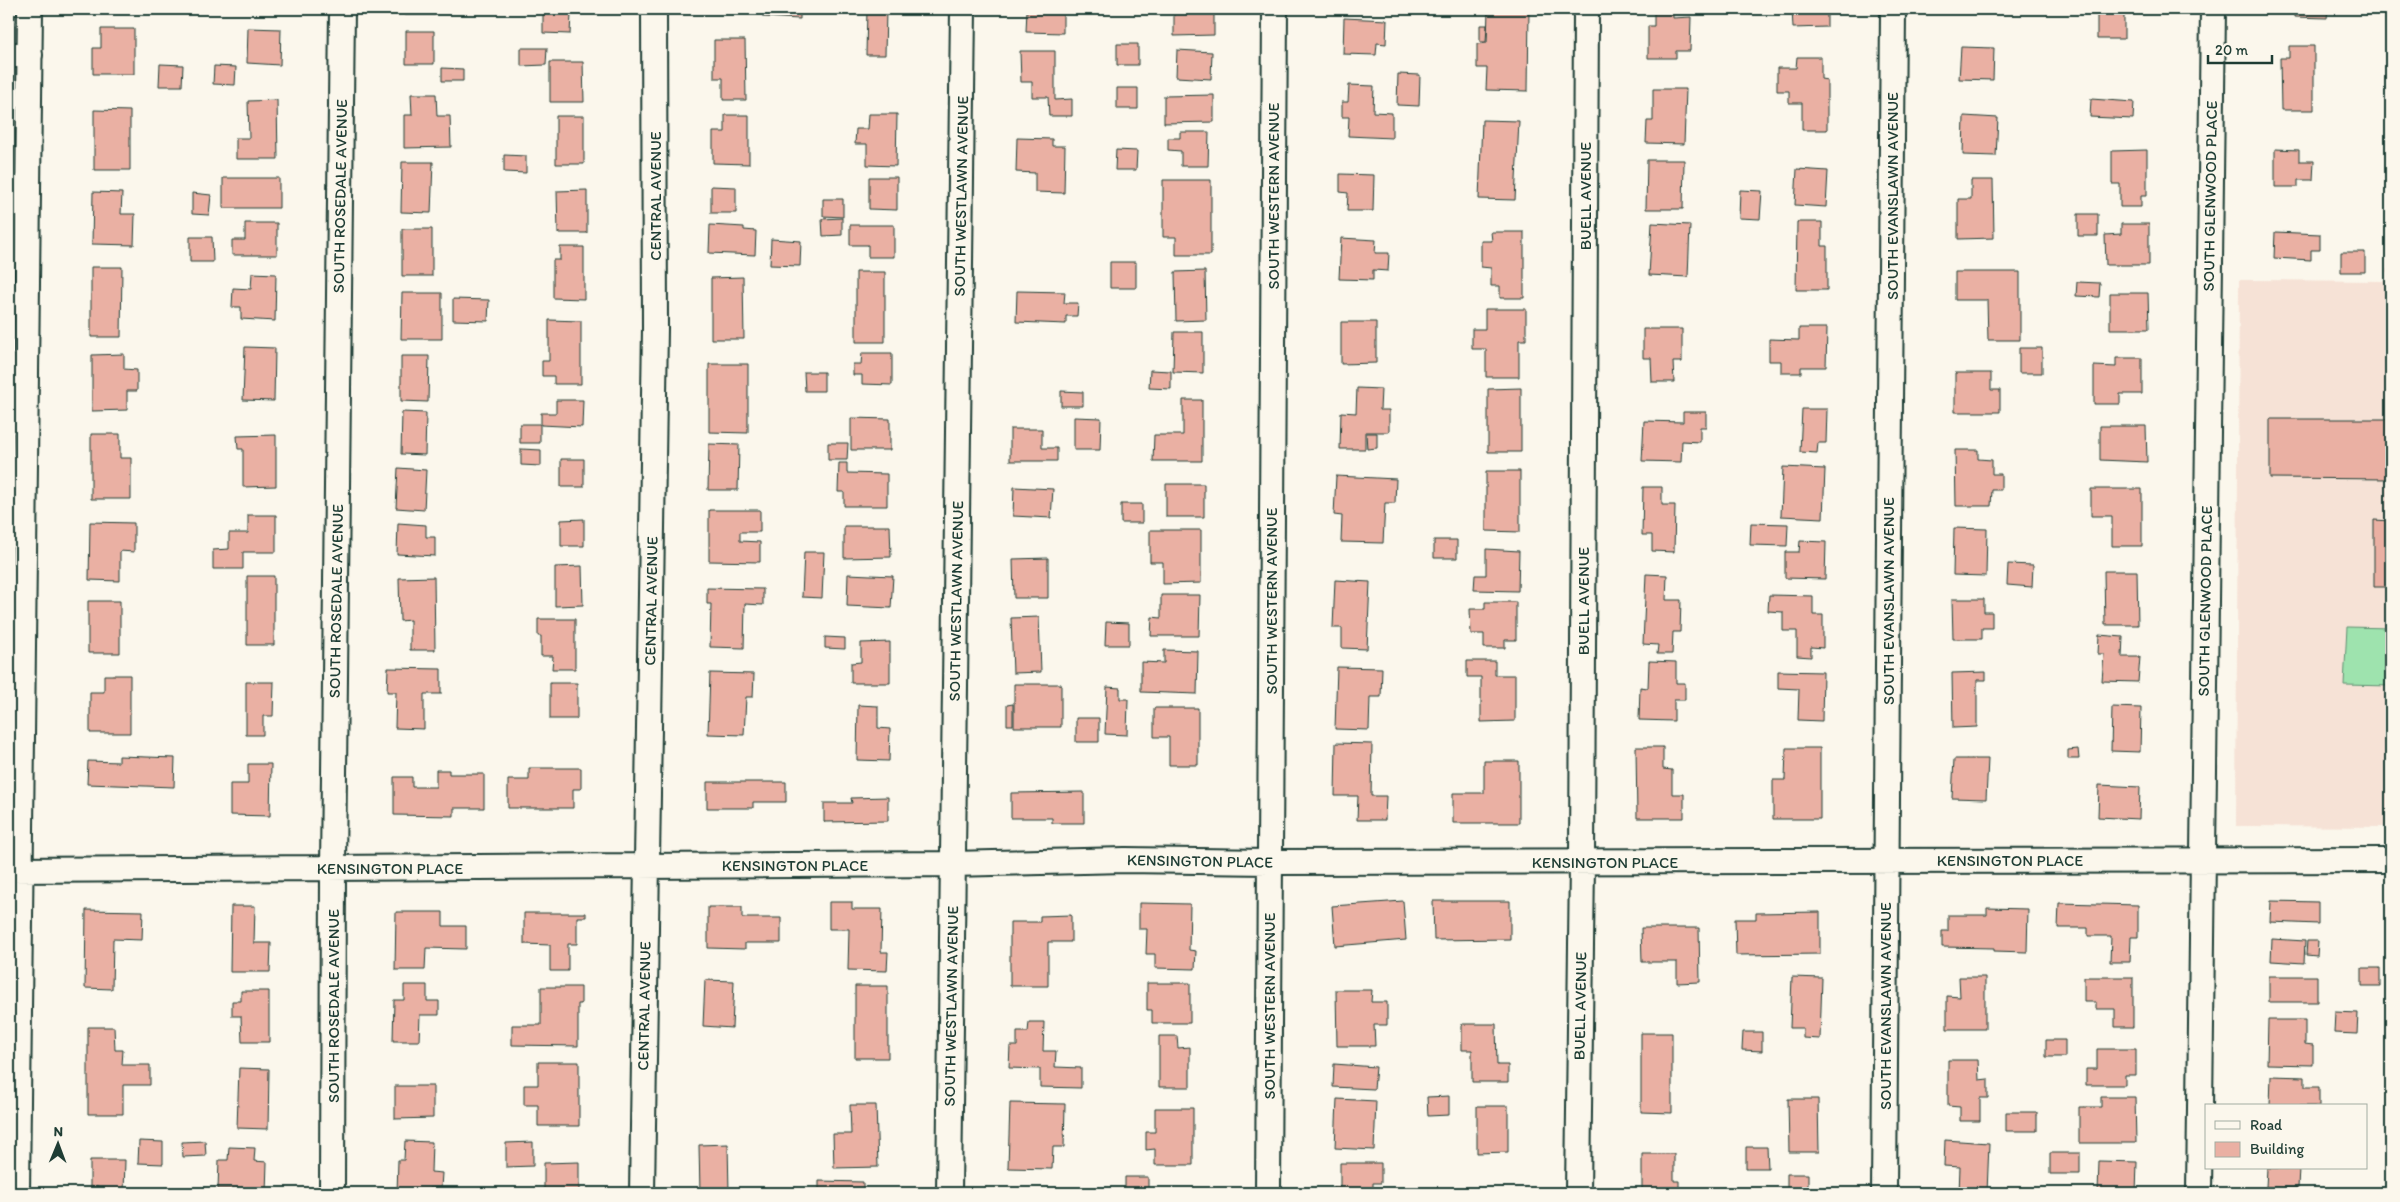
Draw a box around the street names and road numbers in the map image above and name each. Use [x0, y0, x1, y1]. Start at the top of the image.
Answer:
street label: SOUTH EVANSLAWN AVENUE [1883, 92, 1902, 300]
street label: SOUTH WESTLAWN AVENUE [950, 95, 972, 296]
street label: SOUTH ROSEDALE AVENUE [329, 99, 351, 293]
street label: SOUTH GLENWOOD PLACE [2199, 100, 2221, 292]
street label: SOUTH WESTERN AVENUE [1264, 102, 1283, 290]
street label: CENTRAL AVENUE [646, 131, 665, 261]
street label: BUELL AVENUE [1576, 142, 1595, 250]
street label: SOUTH EVANSLAWN AVENUE [1879, 497, 1898, 705]
street label: SOUTH WESTLAWN AVENUE [945, 500, 967, 701]
street label: SOUTH ROSEDALE AVENUE [325, 504, 347, 698]
street label: SOUTH GLENWOOD PLACE [2194, 505, 2216, 697]
street label: SOUTH WESTERN AVENUE [1262, 507, 1281, 695]
street label: CENTRAL AVENUE [640, 536, 662, 666]
street label: BUELL AVENUE [1574, 547, 1593, 655]
street label: KENSINGTON PLACE [1127, 850, 1273, 872]
street label: KENSINGTON PLACE [1937, 851, 2083, 870]
street label: KENSINGTON PLACE [1532, 853, 1678, 872]
street label: KENSINGTON PLACE [722, 856, 868, 875]
street label: KENSINGTON PLACE [317, 859, 463, 878]
street label: SOUTH EVANSLAWN AVENUE [1876, 902, 1895, 1110]
street label: SOUTH WESTLAWN AVENUE [940, 905, 962, 1106]
street label: SOUTH ROSEDALE AVENUE [324, 909, 343, 1103]
street label: SOUTH WESTERN AVENUE [1260, 912, 1279, 1100]
street label: CENTRAL AVENUE [633, 941, 655, 1071]
street label: BUELL AVENUE [1570, 951, 1590, 1060]

